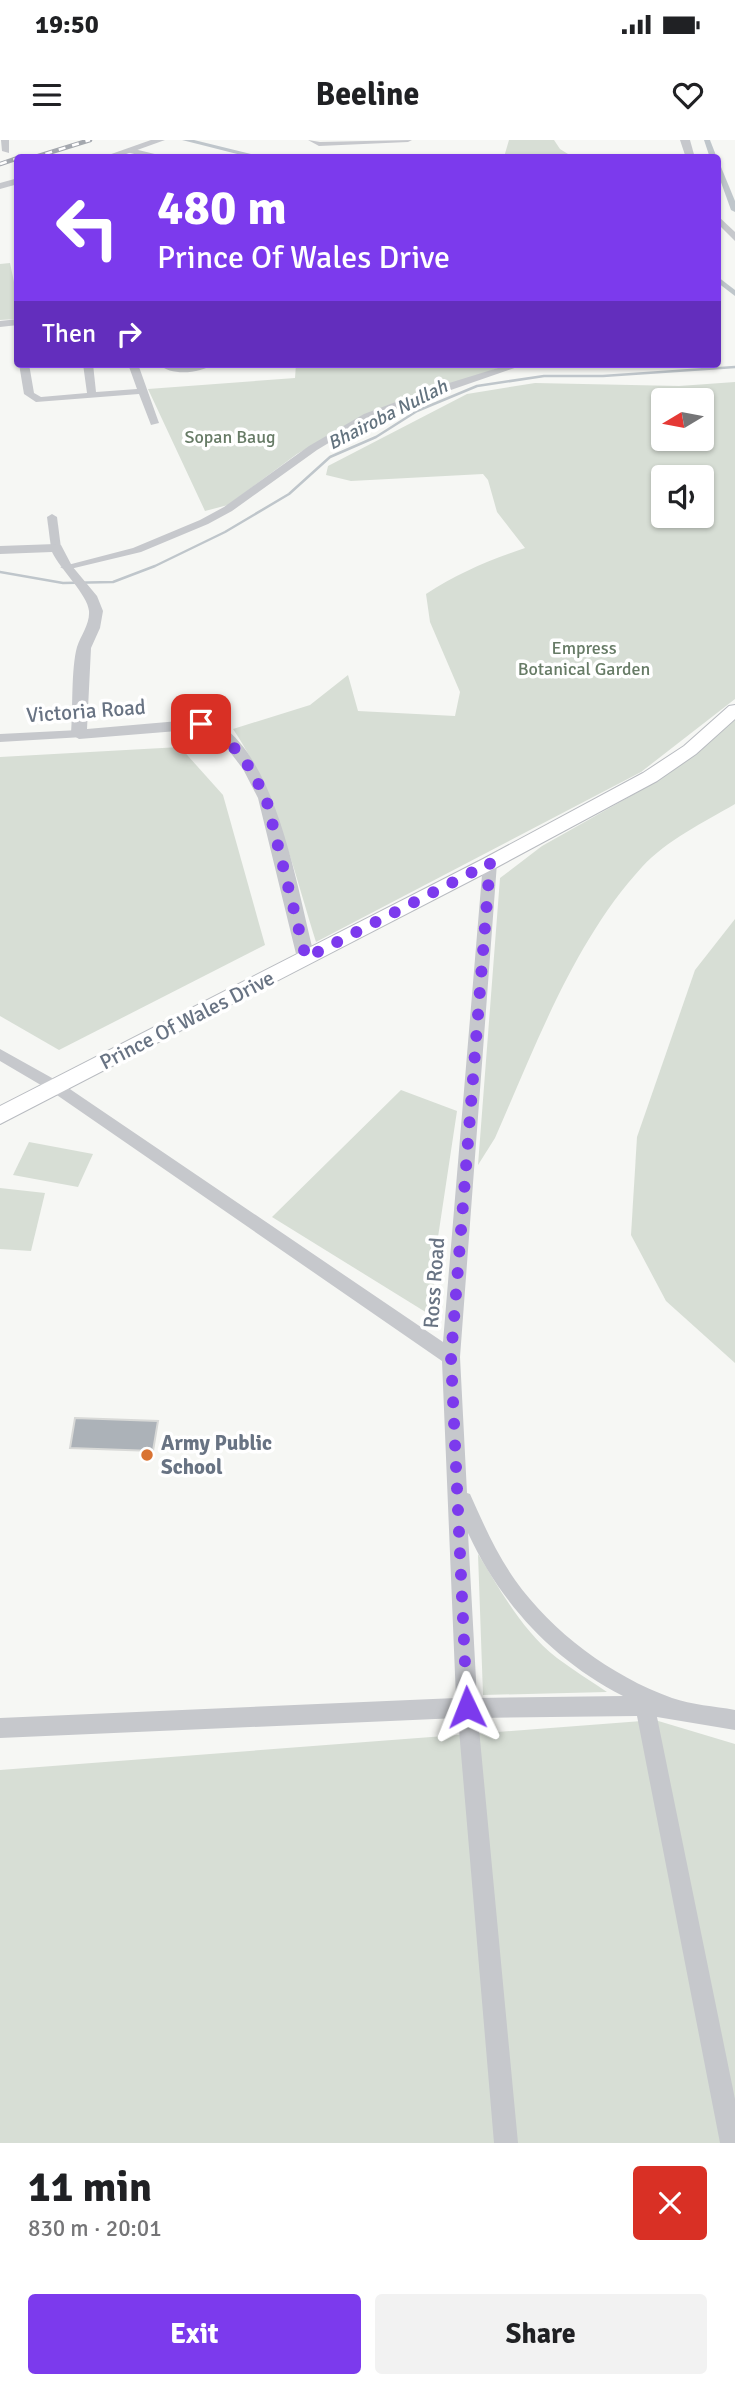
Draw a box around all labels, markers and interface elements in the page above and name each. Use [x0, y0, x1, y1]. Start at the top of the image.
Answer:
text: 19:50 [35, 9, 99, 41]
text: Beeline [316, 75, 419, 114]
icon: menu [28, 76, 66, 114]
icon: heart [669, 76, 707, 114]
text: 480 m [157, 178, 287, 238]
icon: left [42, 182, 133, 273]
text: Prince Of Wales Drive [157, 238, 450, 277]
icon: right [110, 315, 148, 353]
text: Then [42, 318, 96, 350]
water label: Bhairoba Nullah [324, 374, 452, 455]
north arrow [651, 388, 714, 452]
map controls [651, 388, 714, 528]
park label: Sopan Baug [184, 426, 276, 448]
button: sound [651, 465, 714, 528]
park label: Empress Botanical Garden [518, 637, 650, 680]
street label: Victoria Road [25, 694, 147, 728]
pin [171, 694, 231, 754]
icon: arrive [182, 705, 220, 743]
street label: Prince Of Wales Drive [95, 965, 279, 1075]
street label: Ross Road [418, 1237, 450, 1329]
place label: Army Public School [161, 1430, 272, 1480]
marker: Army Public School [139, 1447, 155, 1463]
position arrow [430, 1670, 504, 1744]
text: 11 min [28, 2162, 152, 2213]
button: close [633, 2166, 707, 2240]
text: 830 m · 20:01 [28, 2214, 162, 2243]
button: Exit [28, 2294, 361, 2374]
button: Share [375, 2294, 707, 2374]

